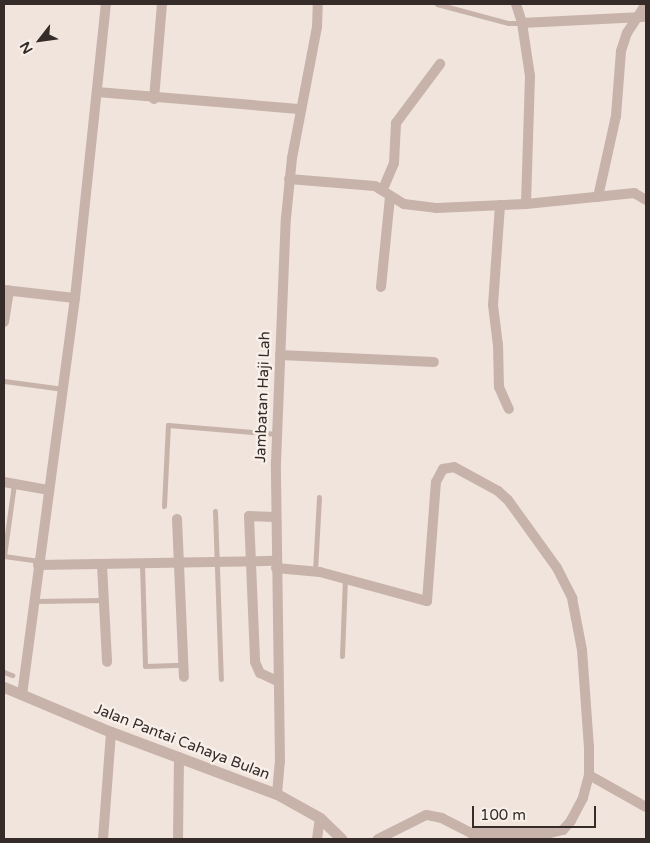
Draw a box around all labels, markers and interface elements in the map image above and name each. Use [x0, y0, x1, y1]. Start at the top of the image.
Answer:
north arrow [15, 15, 65, 65]
text: N [16, 39, 37, 57]
street label: Jambatan Haji Lah [252, 331, 274, 463]
street label: Jalan Pantai Cahaya Bulan [92, 700, 272, 784]
scale bar [475, 796, 599, 828]
text: 100 m [480, 806, 526, 824]

